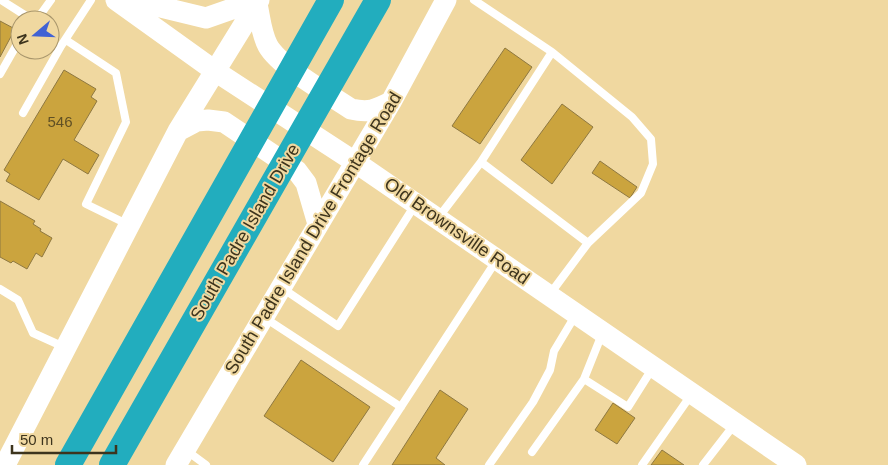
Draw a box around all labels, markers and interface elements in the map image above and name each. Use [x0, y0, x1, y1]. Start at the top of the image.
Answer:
north arrow [10, 10, 60, 60]
text: N [13, 32, 32, 47]
street label: South Padre Island Drive Frontage Road [221, 88, 405, 378]
house number: 546 [47, 113, 73, 130]
street label: South Padre Island Drive [186, 140, 304, 324]
street label: Old Brownsville Road [381, 173, 533, 289]
scale bar [12, 422, 116, 454]
text: 50 m [20, 431, 53, 448]

